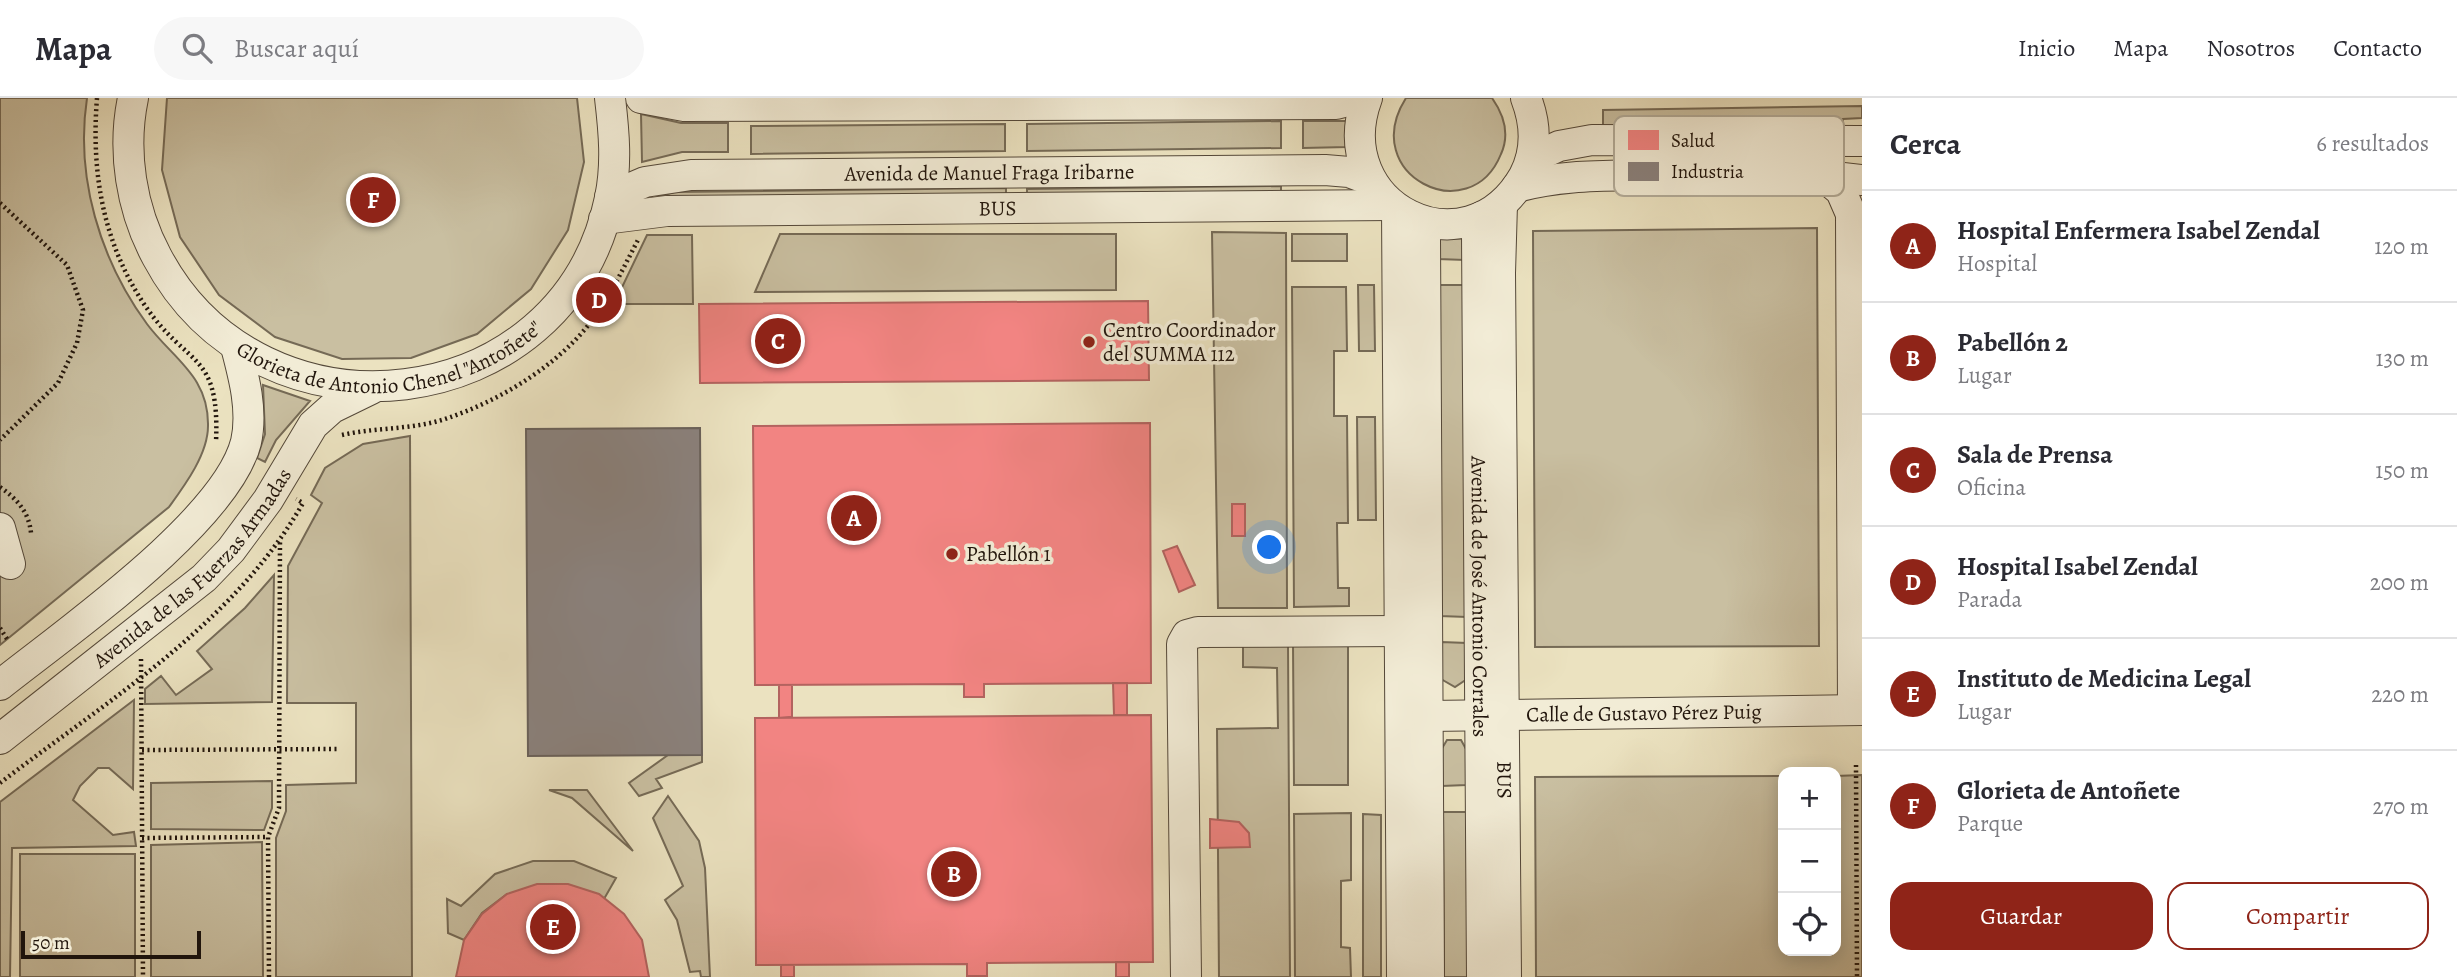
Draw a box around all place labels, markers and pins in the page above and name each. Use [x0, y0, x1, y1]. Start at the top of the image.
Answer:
pin: F [350, 174, 396, 226]
pin: D [576, 274, 622, 326]
pin: C [755, 315, 801, 367]
place label: Centro Coordinador del SUMMA 112 [1103, 316, 1276, 368]
marker: Centro Coordinador del SUMMA 112 [1081, 334, 1097, 350]
pin: A [831, 492, 877, 544]
place label: Pabellón 1 [966, 540, 1051, 568]
marker: Pabellón 1 [944, 546, 960, 562]
pin: B [931, 848, 977, 900]
pin: E [530, 901, 576, 953]

